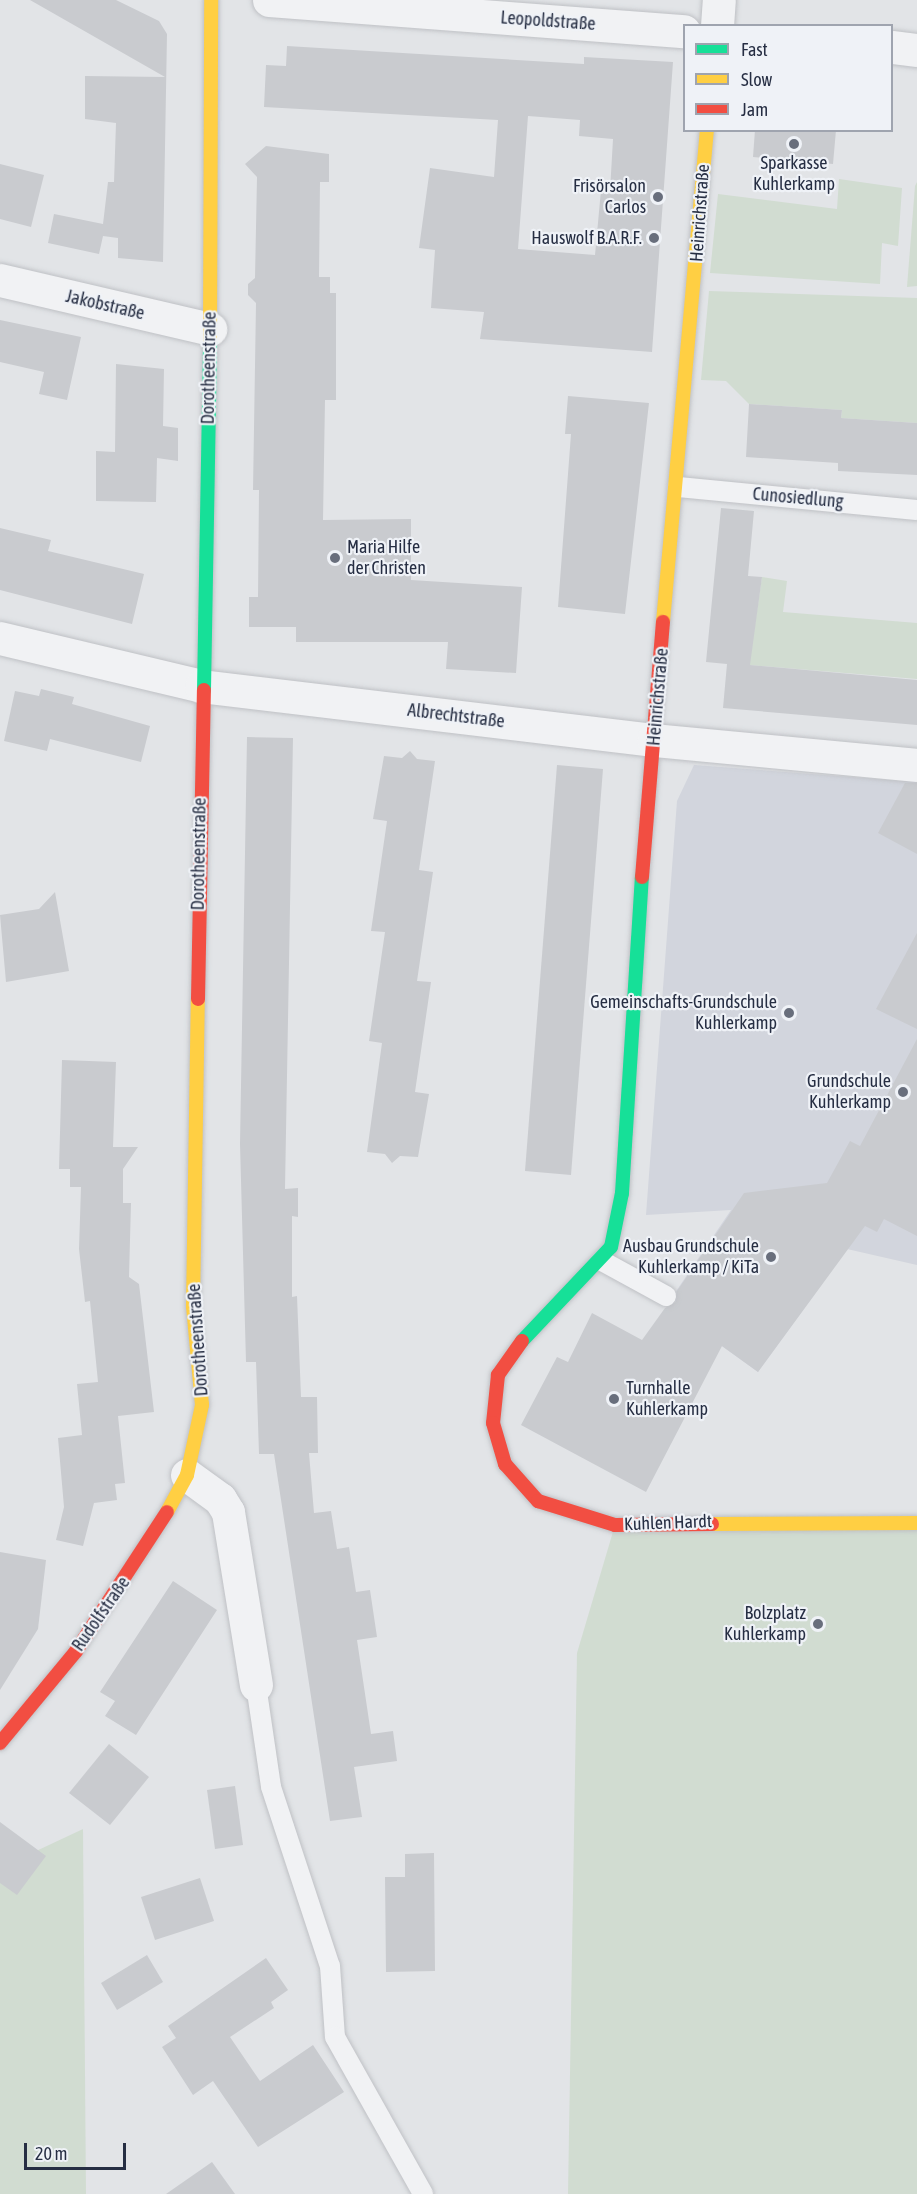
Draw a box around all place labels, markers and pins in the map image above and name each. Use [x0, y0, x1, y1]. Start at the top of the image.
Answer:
marker: Sparkasse Kuhlerkamp [787, 137, 801, 151]
place label: Sparkasse Kuhlerkamp [753, 153, 835, 195]
place label: Frisörsalon Carlos [573, 176, 646, 219]
marker: Frisörsalon Carlos [651, 190, 665, 204]
place label: Hauswolf B.A.R.F. [531, 227, 642, 249]
marker: Hauswolf B.A.R.F. [647, 231, 661, 245]
place label: Maria Hilfe der Christen [347, 537, 426, 580]
marker: Maria Hilfe der Christen [328, 551, 342, 565]
place label: Gemeinschafts-Grundschule Kuhlerkamp [590, 992, 777, 1034]
marker: Gemeinschafts-Grundschule Kuhlerkamp [782, 1006, 796, 1020]
place label: Grundschule Kuhlerkamp [807, 1071, 891, 1114]
marker: Grundschule Kuhlerkamp [896, 1085, 910, 1099]
place label: Ausbau Grundschule Kuhlerkamp / KiTa [623, 1236, 759, 1278]
marker: Ausbau Grundschule Kuhlerkamp / KiTa [764, 1250, 778, 1264]
place label: Turnhalle Kuhlerkamp [626, 1378, 708, 1420]
marker: Turnhalle Kuhlerkamp [607, 1392, 621, 1406]
place label: Bolzplatz Kuhlerkamp [724, 1603, 806, 1646]
marker: Bolzplatz Kuhlerkamp [811, 1617, 825, 1631]

